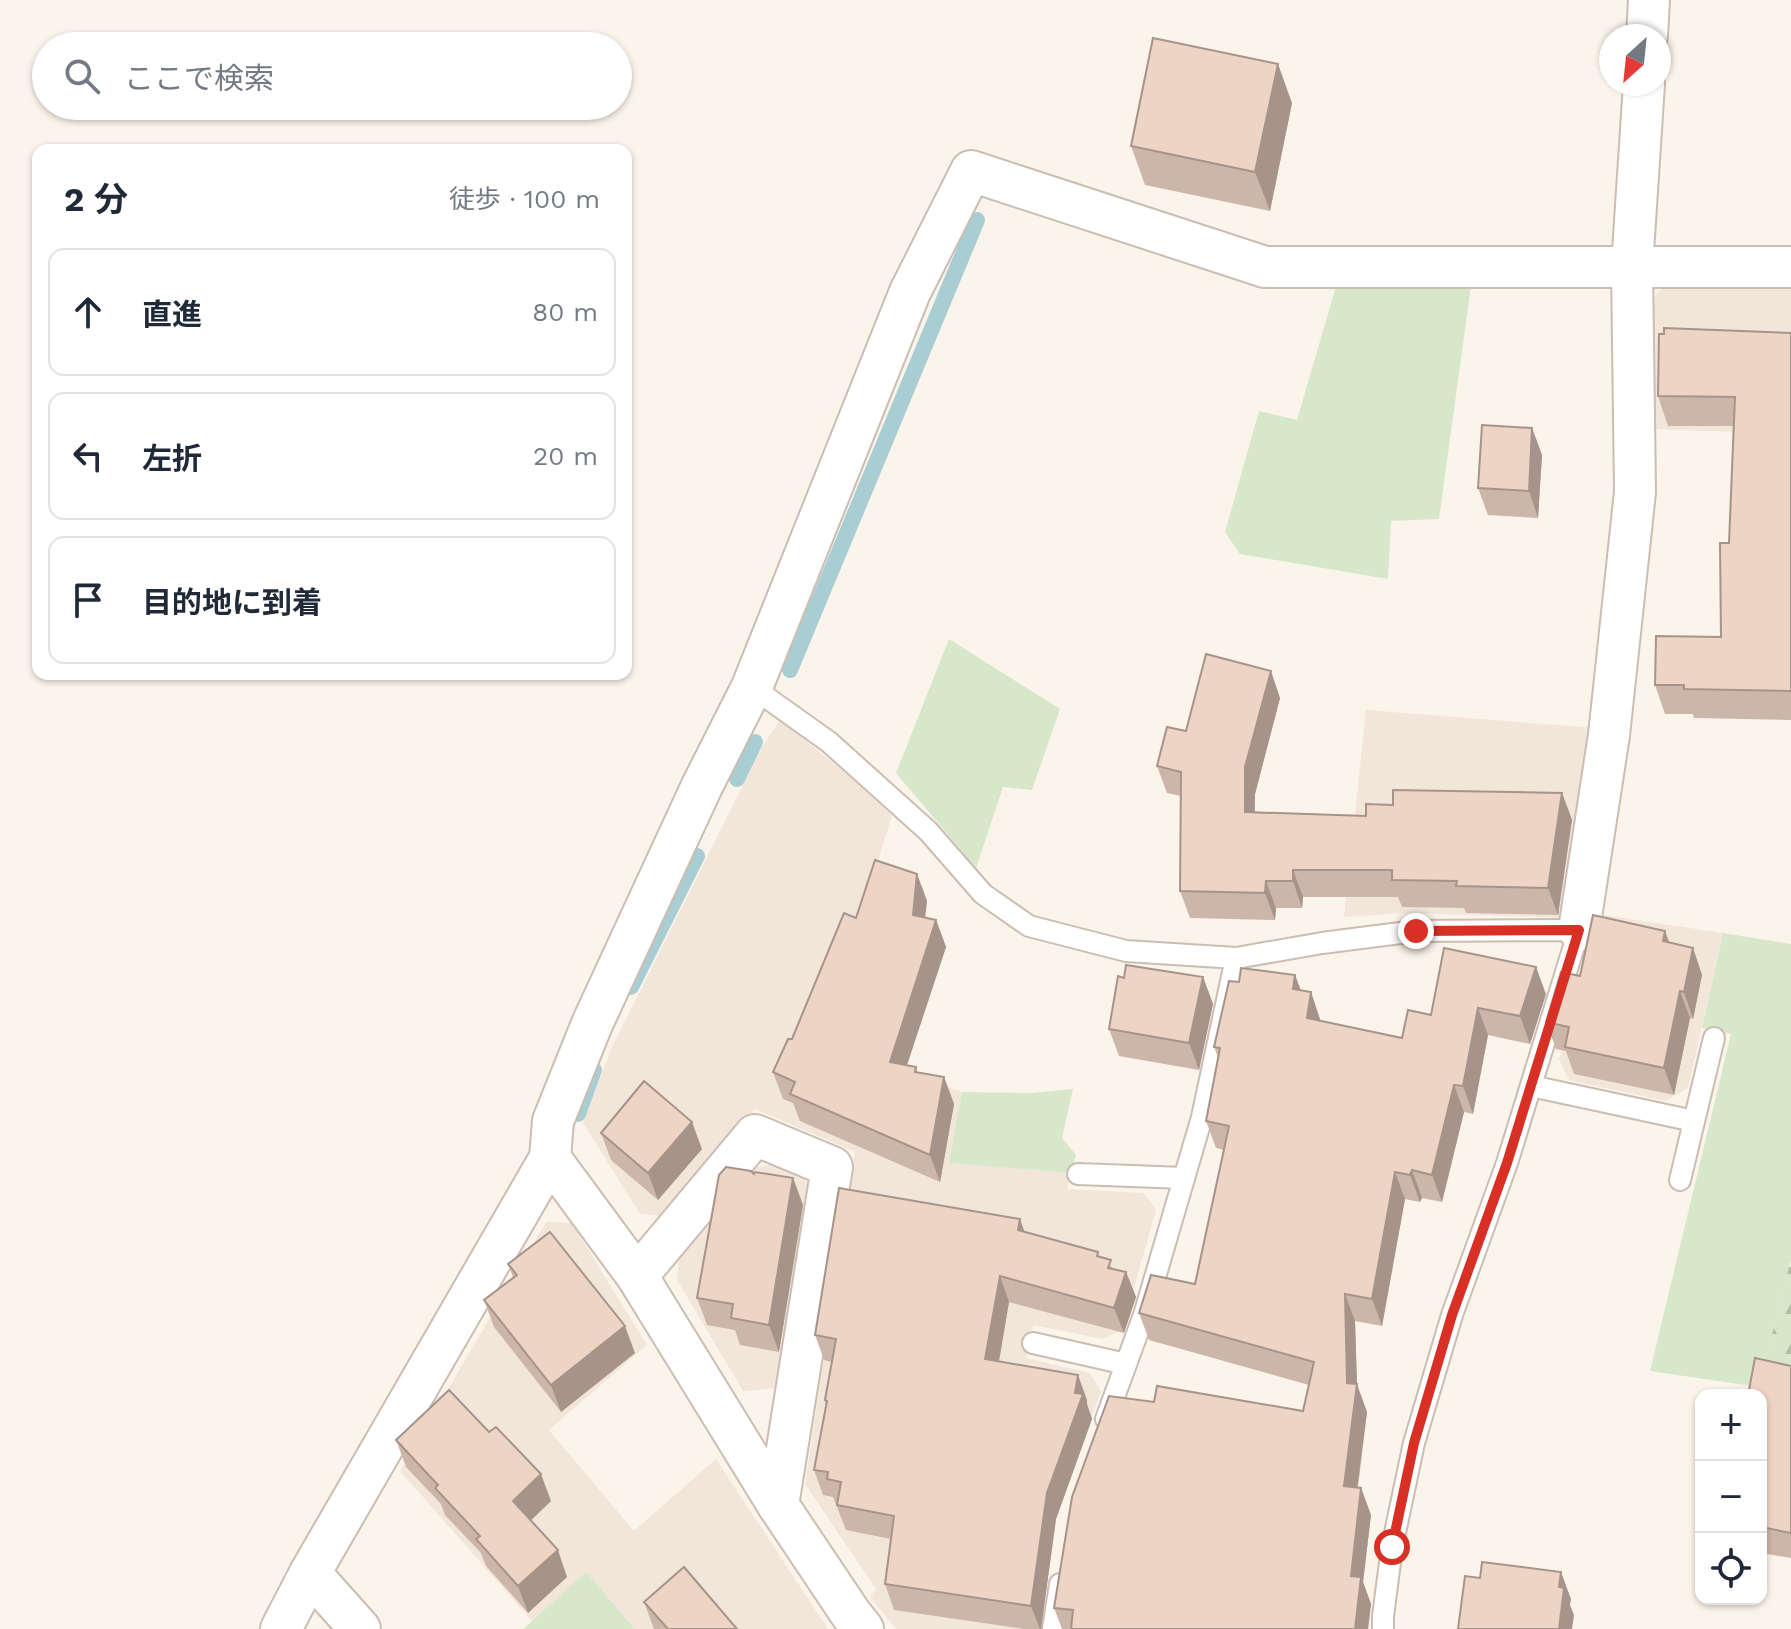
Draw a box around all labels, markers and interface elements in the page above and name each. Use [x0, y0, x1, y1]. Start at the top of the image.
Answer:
north arrow [1599, 24, 1671, 96]
search box [32, 32, 632, 120]
icon: search [60, 54, 104, 98]
text: ここで検索 [124, 61, 274, 96]
text: 2 分 [64, 179, 128, 219]
text: 徒歩 · 100 m [449, 184, 600, 214]
icon: ahead [66, 290, 110, 334]
text: 直進 [142, 297, 202, 332]
text: 80 m [532, 297, 598, 327]
icon: left [66, 434, 110, 478]
text: 左折 [142, 441, 202, 476]
text: 20 m [533, 441, 598, 471]
icon: arrive [66, 578, 110, 622]
text: 目的地に到着 [142, 585, 322, 620]
route end [1398, 913, 1434, 949]
map controls [1695, 1389, 1767, 1605]
button: + [1695, 1389, 1767, 1461]
button: − [1695, 1461, 1767, 1533]
route start [1374, 1529, 1410, 1565]
button: locate [1695, 1533, 1767, 1605]

